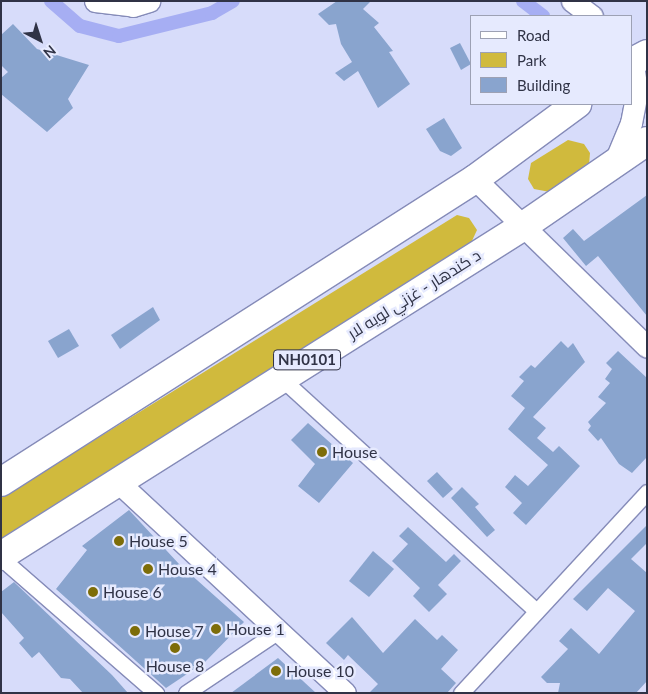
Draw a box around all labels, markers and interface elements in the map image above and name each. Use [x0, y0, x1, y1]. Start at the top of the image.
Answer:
north arrow [15, 15, 65, 65]
legend [470, 15, 633, 105]
text: Road [517, 26, 550, 44]
text: N [40, 42, 60, 62]
text: Park [517, 51, 546, 69]
text: Building [517, 76, 570, 94]
street label: د کندهار - غزني لويه لار [344, 245, 484, 343]
road number: NH0101 [272, 348, 342, 372]
place label: House [332, 442, 377, 462]
marker: House [316, 446, 328, 458]
place label: House 5 [129, 531, 188, 551]
marker: House 5 [113, 535, 125, 547]
place label: House 4 [158, 559, 217, 579]
marker: House 4 [142, 563, 154, 575]
place label: House 6 [103, 582, 162, 602]
marker: House 6 [87, 586, 99, 598]
place label: House 1 [226, 619, 285, 639]
place label: House 7 [145, 621, 204, 641]
marker: House 1 [210, 623, 222, 635]
marker: House 7 [129, 625, 141, 637]
marker: House 8 [169, 642, 181, 654]
place label: House 8 [146, 656, 204, 676]
place label: House 10 [286, 661, 354, 681]
marker: House 10 [270, 665, 282, 677]

